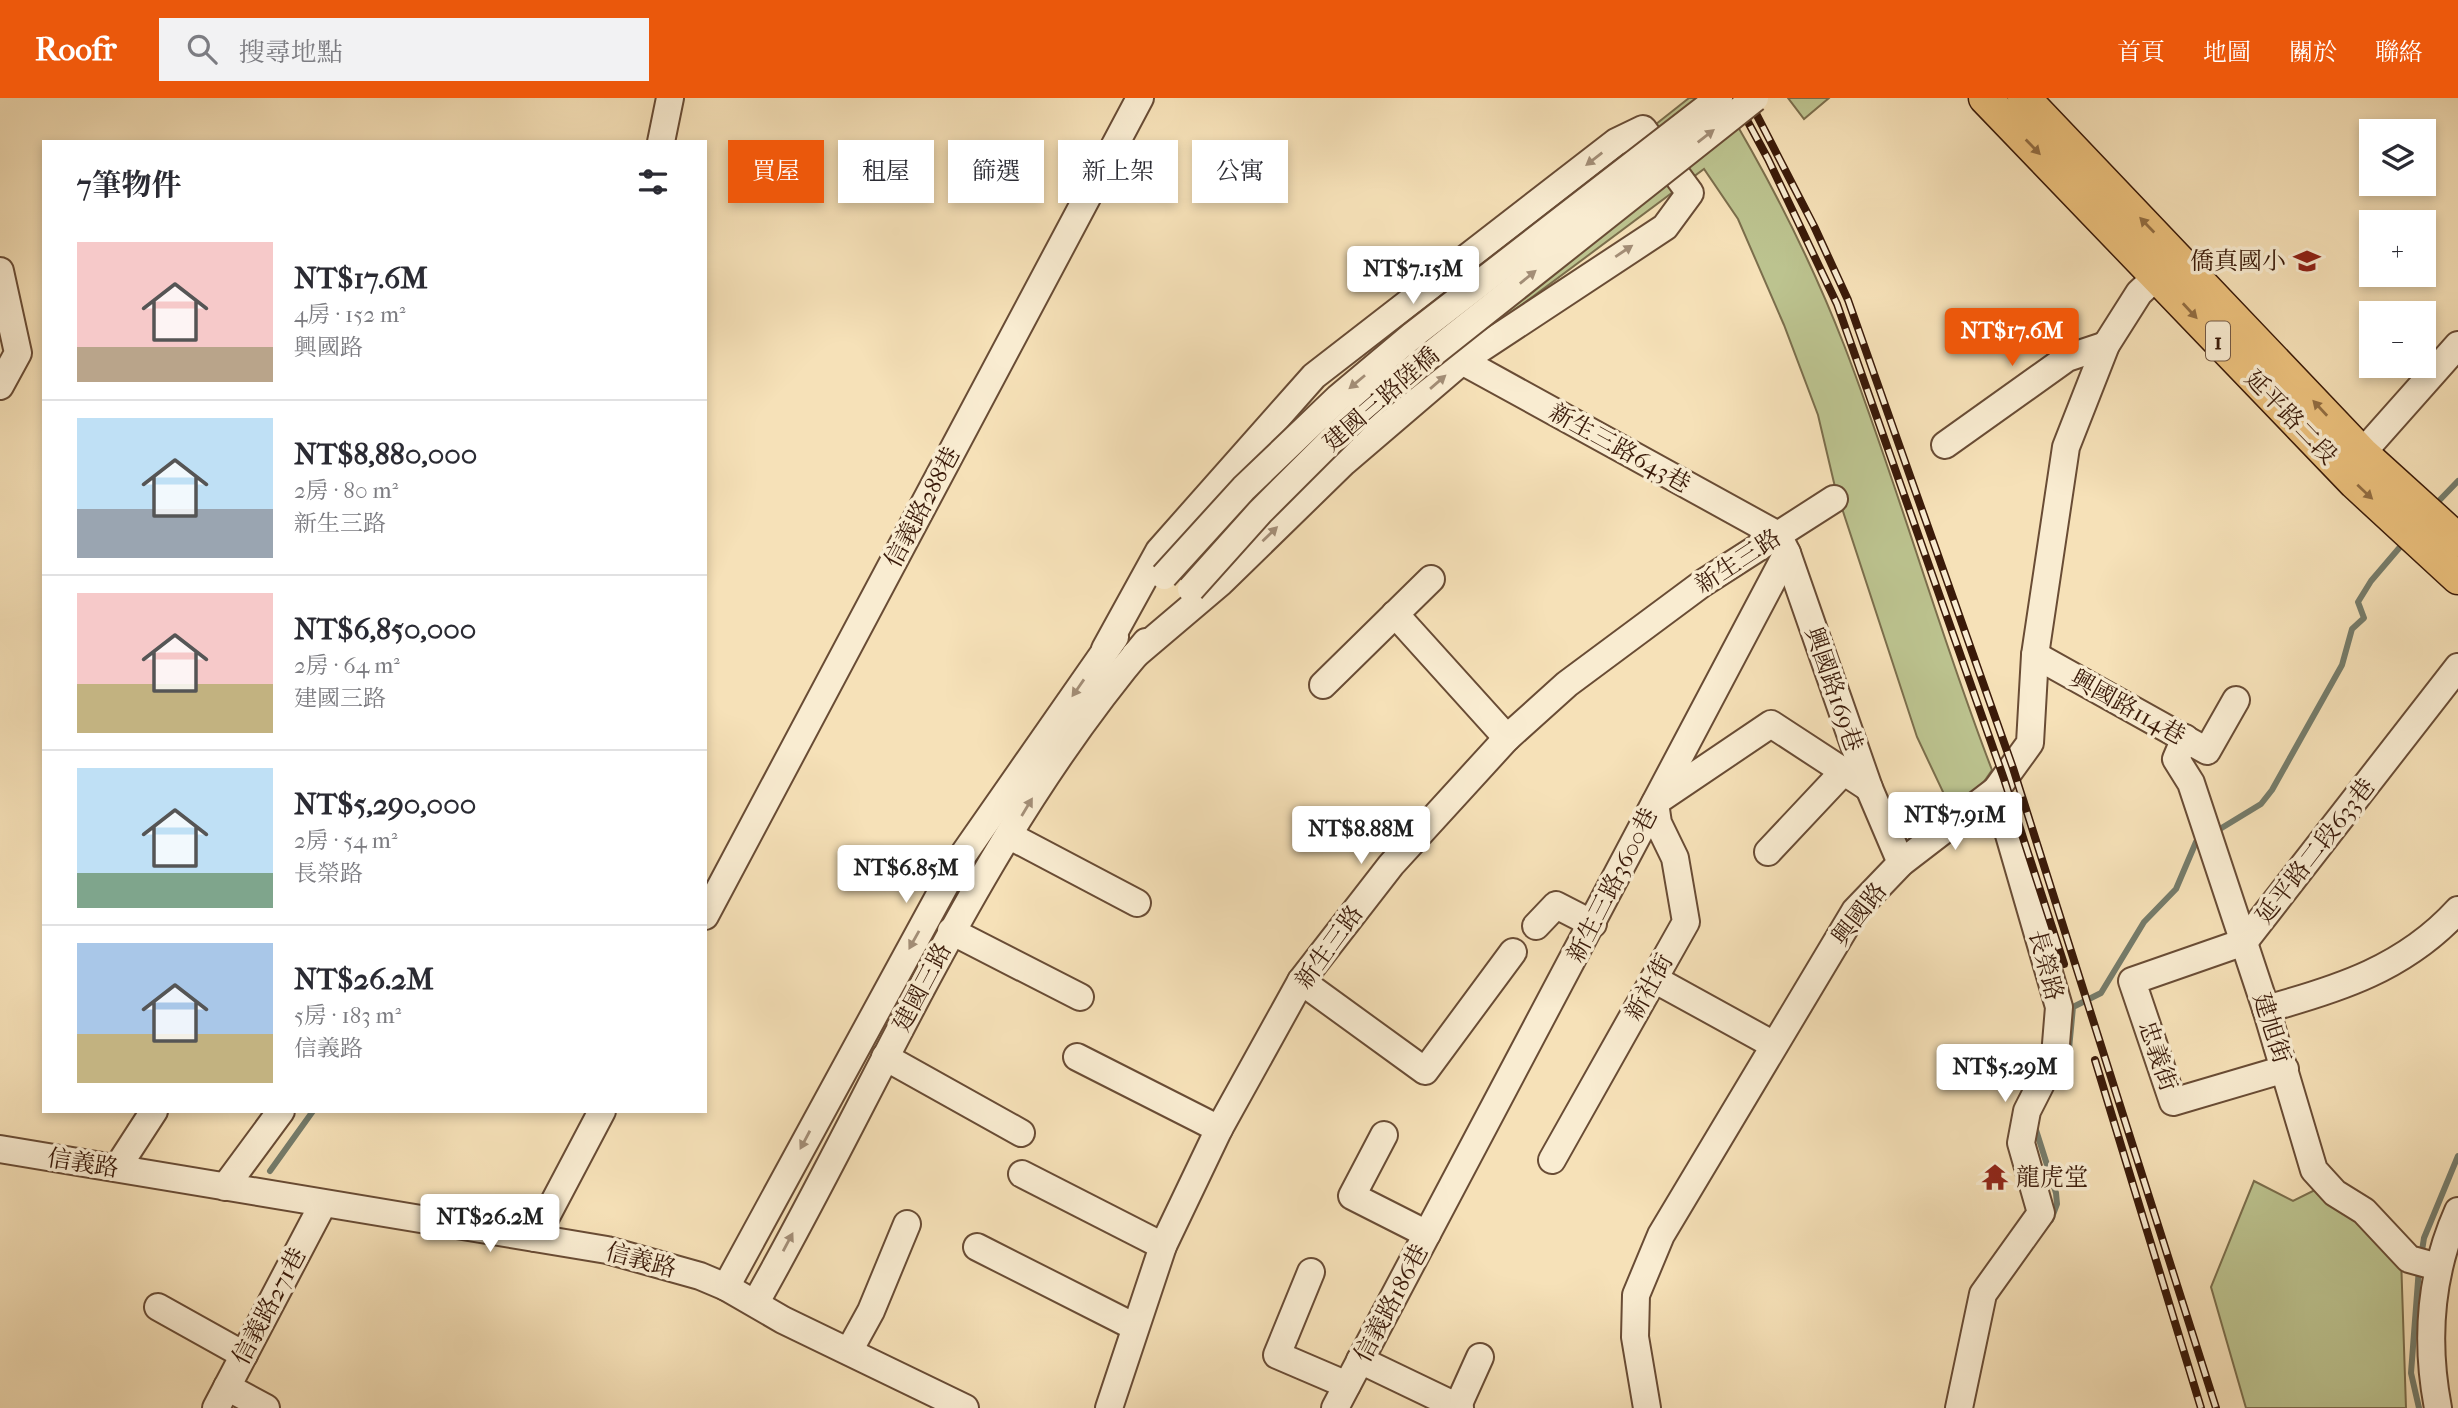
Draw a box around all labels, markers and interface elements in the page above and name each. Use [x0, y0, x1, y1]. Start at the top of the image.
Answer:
search box [159, 18, 649, 81]
text: Roofr [35, 30, 117, 69]
icon: search [183, 30, 221, 68]
text: 搜尋地點 [239, 37, 343, 68]
text: 首頁 [2117, 38, 2165, 66]
text: 地圖 [2203, 38, 2251, 66]
text: 關於 [2289, 38, 2337, 66]
text: 聯絡 [2375, 38, 2423, 66]
map controls [2359, 119, 2436, 378]
button: layers [2359, 119, 2436, 196]
one-way arrow [1697, 129, 1715, 143]
one-way arrow [2024, 138, 2040, 155]
chip: 買屋 [728, 140, 824, 203]
chip: 租屋 [838, 140, 934, 203]
chip: 篩選 [948, 140, 1044, 203]
chip: 新上架 [1058, 140, 1178, 203]
chip: 公寓 [1192, 140, 1288, 203]
one-way arrow [1585, 152, 1603, 167]
icon: filters [634, 163, 672, 201]
text: 7筆物件 [77, 168, 181, 203]
button: + [2359, 210, 2436, 287]
one-way arrow [2139, 217, 2155, 234]
one-way arrow [1615, 245, 1634, 258]
pin: NT$7.15M [1341, 246, 1485, 306]
school or university icon: 僑真國小 [2292, 246, 2322, 276]
place label: 僑真國小 [2190, 247, 2286, 275]
text: NT$7.15M [1363, 255, 1463, 282]
text: NT$17.6M [294, 261, 428, 296]
icon: home [133, 270, 217, 354]
one-way arrow [1519, 271, 1537, 285]
text: 4房 · 152 m² [294, 301, 406, 328]
button: − [2359, 301, 2436, 378]
one-way arrow [2182, 302, 2198, 319]
pin: NT$17.6M [1940, 308, 2084, 368]
text: NT$17.6M [1961, 317, 2063, 344]
road number: 1 [2206, 322, 2230, 360]
text: 興國路 [294, 334, 363, 361]
street label: 建國三路陸橋 [1317, 341, 1445, 457]
street label: 延平路二段 [2239, 364, 2343, 470]
one-way arrow [1349, 374, 1366, 389]
one-way arrow [1429, 374, 1447, 389]
street label: 新生三路643巷 [1545, 398, 1695, 498]
one-way arrow [2312, 399, 2328, 417]
text: NT$8,880,000 [294, 437, 477, 472]
street label: 信義路288巷 [879, 442, 965, 572]
icon: home [133, 446, 217, 530]
text: 2房 · 80 m² [294, 477, 398, 504]
one-way arrow [2356, 484, 2373, 500]
text: 新生三路 [294, 510, 386, 537]
street label: 新生三路 [1690, 523, 1786, 599]
one-way arrow [1261, 526, 1278, 543]
text: NT$6,850,000 [294, 612, 476, 647]
icon: home [133, 621, 217, 705]
street label: 興國路169巷 [1800, 623, 1868, 755]
text: 2房 · 64 m² [294, 652, 400, 679]
street label: 興國路114巷 [2066, 664, 2190, 750]
one-way arrow [1072, 679, 1085, 698]
text: 建國三路 [294, 685, 386, 712]
street label: 延平路二段633巷 [2250, 773, 2380, 929]
text: NT$5,290,000 [294, 787, 476, 822]
pin: NT$7.91M [1883, 792, 2027, 852]
icon: home [133, 796, 217, 880]
one-way arrow [1021, 797, 1034, 816]
text: NT$7.91M [1904, 801, 2006, 828]
street label: 新生三路3600巷 [1561, 803, 1663, 967]
pin: NT$8.88M [1289, 806, 1433, 866]
text: NT$8.88M [1308, 815, 1414, 842]
text: 2房 · 54 m² [294, 827, 397, 854]
pin: NT$6.85M [834, 846, 978, 905]
text: NT$6.85M [853, 854, 959, 881]
text: 長榮路 [294, 860, 363, 887]
street label: 興國路 [1826, 877, 1892, 951]
street label: 新生三路 [1289, 900, 1369, 994]
street label: 長榮路 [2023, 927, 2069, 1003]
one-way arrow [908, 930, 920, 950]
street label: 建國三路 [887, 938, 957, 1036]
street label: 新社街 [1619, 949, 1679, 1025]
text: NT$26.2M [294, 962, 434, 997]
icon: home [133, 971, 217, 1055]
street label: 建旭街 [2248, 989, 2296, 1067]
text: 5房 · 183 m² [294, 1002, 401, 1029]
street label: 忠義街 [2133, 1017, 2183, 1095]
text: 信義路 [294, 1035, 363, 1062]
pin: NT$5.29M [1933, 1044, 2077, 1104]
text: NT$5.29M [1953, 1053, 2057, 1080]
one-way arrow [799, 1130, 811, 1150]
street label: 信義路 [45, 1144, 121, 1182]
temple icon: 龍虎堂 [1980, 1162, 2010, 1192]
place label: 龍虎堂 [2016, 1163, 2088, 1191]
pin: NT$26.2M [418, 1194, 562, 1254]
text: NT$26.2M [436, 1203, 544, 1230]
one-way arrow [783, 1232, 794, 1252]
street label: 信義路 [603, 1237, 679, 1283]
street label: 信義路186巷 [1348, 1239, 1434, 1367]
street label: 信義路271巷 [226, 1243, 312, 1369]

